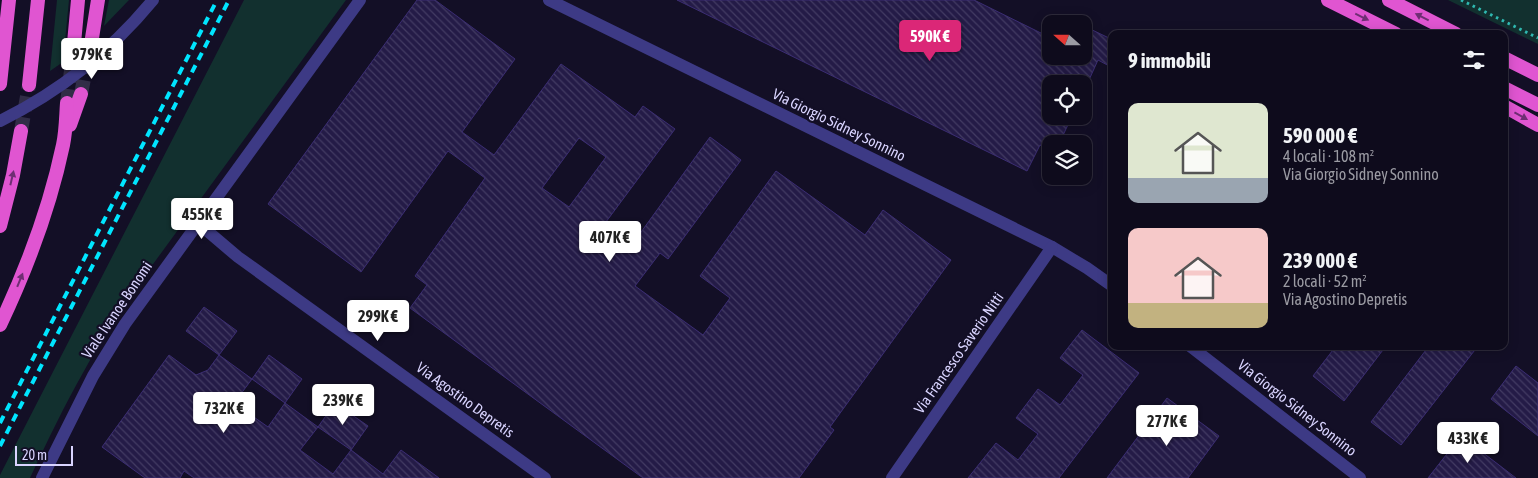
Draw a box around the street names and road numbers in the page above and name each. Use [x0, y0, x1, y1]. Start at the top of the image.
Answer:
street label: Via Giorgio Sidney Sonnino [770, 85, 909, 164]
street label: Viale Ivanoe Bonomi [78, 258, 155, 361]
street label: Via Francesco Saverio Nitti [910, 289, 1007, 416]
street label: Via Giorgio Sidney Sonnino [1235, 356, 1360, 459]
street label: Via Agostino Depretis [413, 358, 517, 441]

